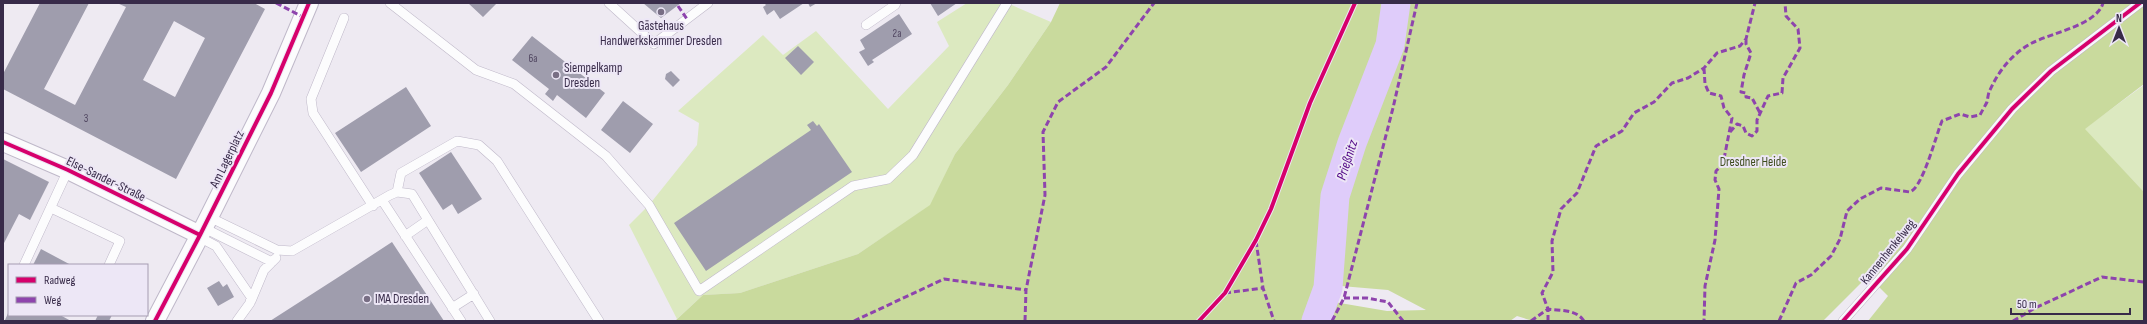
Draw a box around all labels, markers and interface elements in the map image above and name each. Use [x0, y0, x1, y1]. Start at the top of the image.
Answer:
marker: Gästehaus Handwerkskammer Dresden [656, 7, 666, 17]
north arrow [2099, 8, 2139, 48]
text: N [2116, 12, 2122, 25]
place label: Gästehaus Handwerkskammer Dresden [600, 18, 722, 49]
house number: 2a [893, 27, 901, 40]
house number: 6a [528, 52, 538, 65]
place label: Siempelkamp Dresden [564, 60, 622, 91]
marker: Siempelkamp Dresden [551, 70, 561, 80]
house number: 3 [84, 112, 89, 125]
street label: Am Lagerplatz [206, 127, 248, 191]
water label: Prießnitz [1333, 137, 1362, 182]
street label: Else-Sander-Straße [64, 153, 148, 205]
park label: Dresdner Heide [1720, 154, 1786, 170]
street label: Kannenhenkelweg [1857, 216, 1919, 288]
legend [8, 264, 148, 316]
text: Radweg [44, 273, 76, 288]
scale bar [2011, 290, 2130, 316]
place label: IMA Dresden [375, 291, 429, 307]
text: Weg [44, 293, 61, 308]
marker: IMA Dresden [362, 294, 372, 304]
text: 50 m [2017, 297, 2037, 312]

